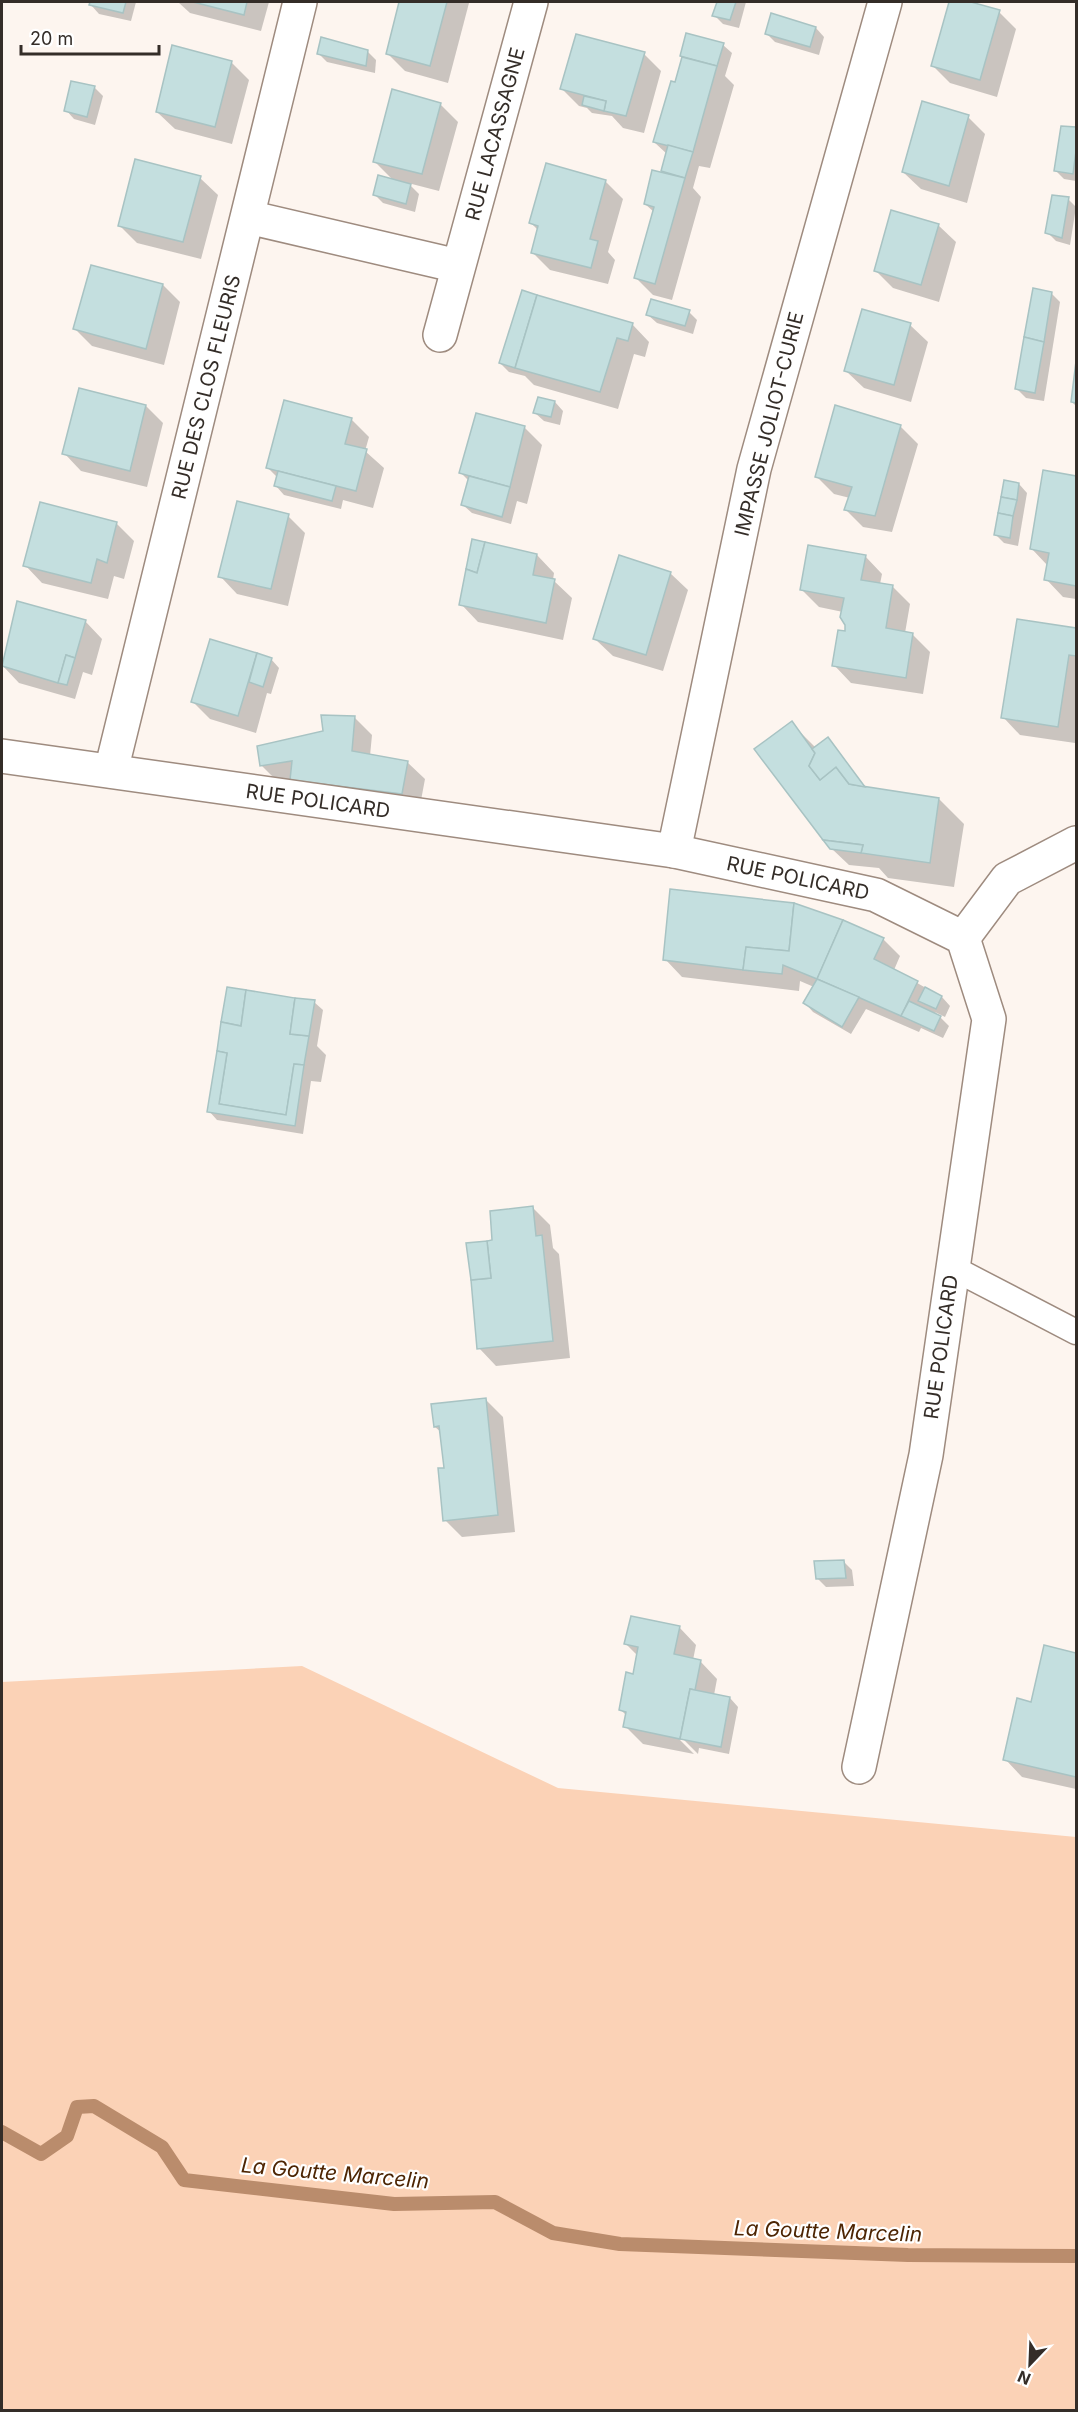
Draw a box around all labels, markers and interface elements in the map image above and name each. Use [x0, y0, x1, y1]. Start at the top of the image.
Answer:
scale bar [21, 18, 159, 56]
text: 20 m [30, 28, 73, 49]
street label: RUE LACASSAGNE [460, 45, 530, 223]
street label: RUE DES CLOS FLEURIS [166, 272, 246, 502]
street label: IMPASSE JOLIOT-CURIE [729, 309, 809, 539]
street label: RUE POLICARD [244, 779, 392, 823]
street label: RUE POLICARD [724, 851, 872, 905]
street label: RUE POLICARD [919, 1273, 963, 1421]
water label: La Goutte Marcelin [240, 2152, 430, 2194]
water label: La Goutte Marcelin [733, 2215, 923, 2247]
north arrow [1000, 2334, 1060, 2394]
text: N [1015, 2366, 1034, 2389]

